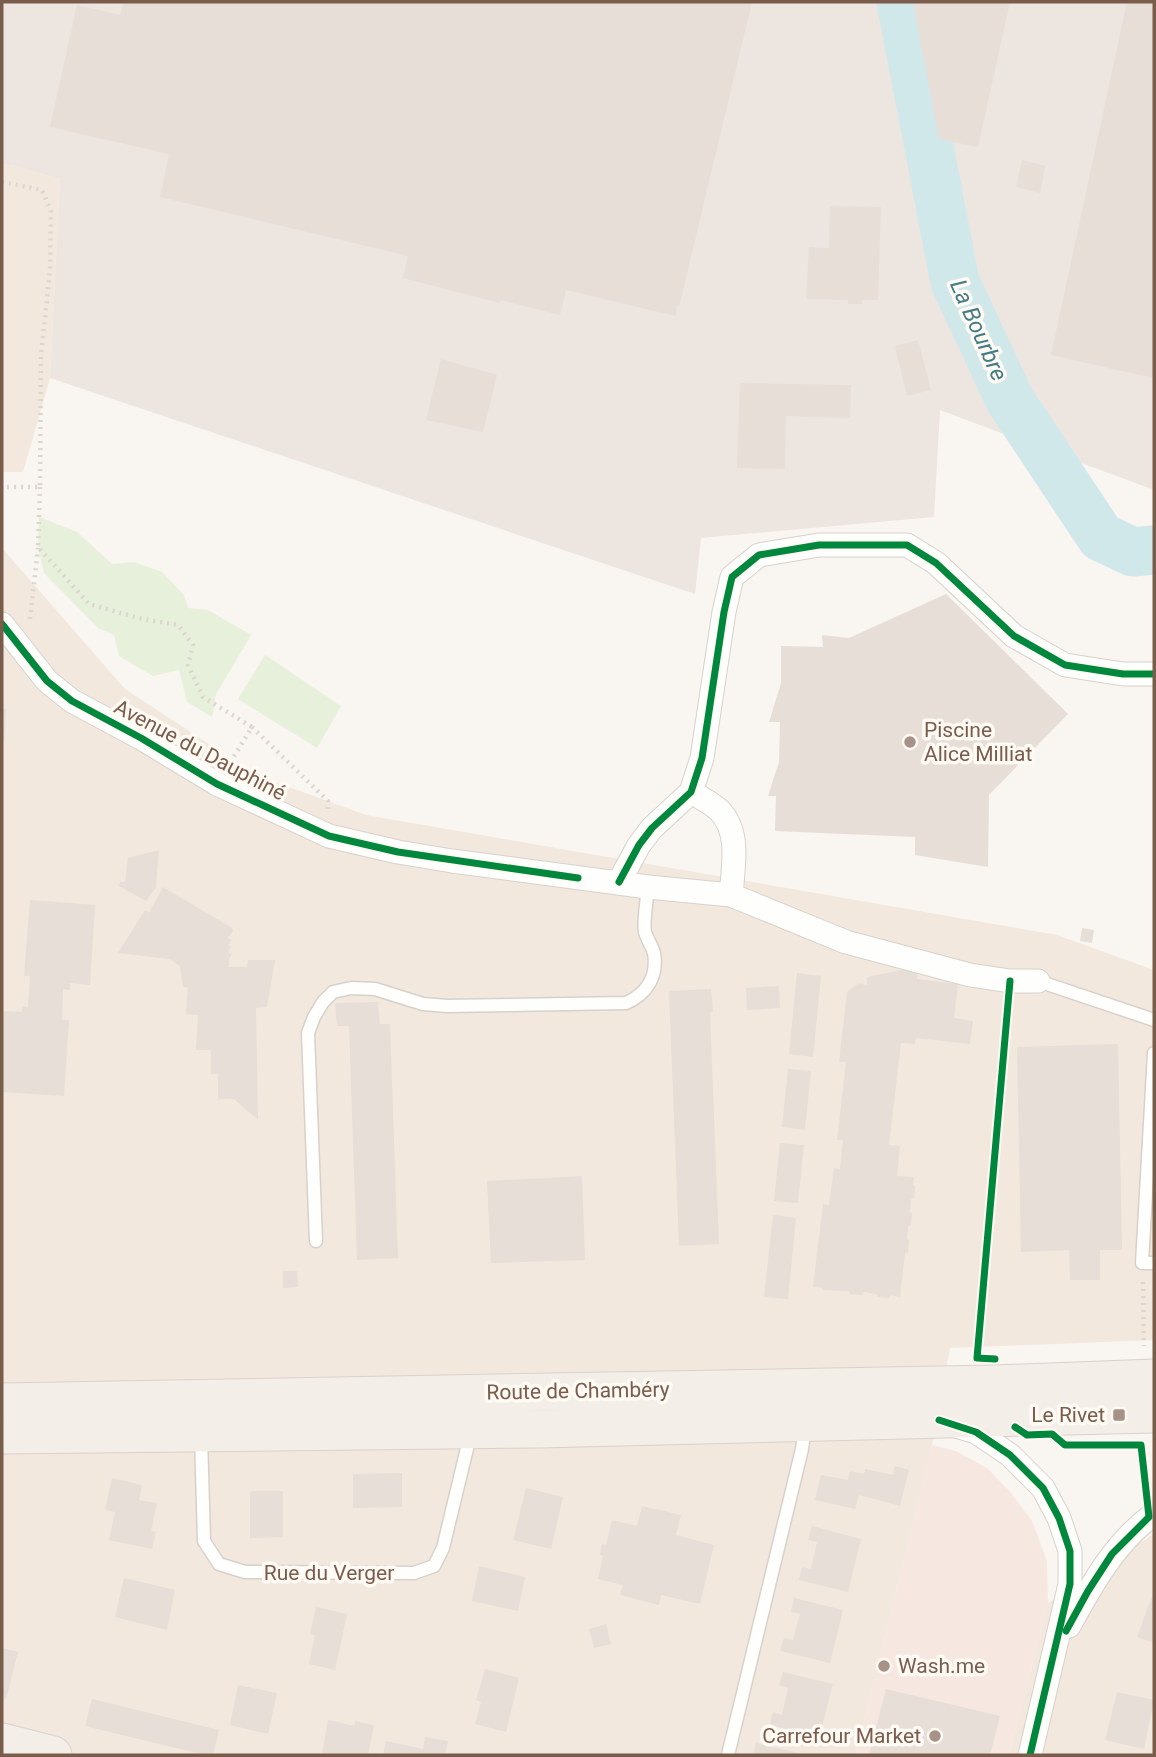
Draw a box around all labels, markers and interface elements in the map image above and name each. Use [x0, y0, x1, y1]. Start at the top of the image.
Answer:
water label: La Bourbre [944, 275, 1013, 385]
street label: Avenue du Dauphiné [110, 695, 290, 805]
place label: Piscine Alice Milliat [924, 718, 1032, 766]
marker: Piscine Alice Milliat [902, 734, 918, 750]
street label: Route de Chambéry [486, 1377, 670, 1405]
place label: Le Rivet [1031, 1403, 1105, 1427]
marker: Le Rivet [1111, 1407, 1127, 1423]
street label: Rue du Verger [264, 1561, 394, 1585]
place label: Wash.me [898, 1654, 985, 1678]
marker: Wash.me [876, 1658, 892, 1674]
place label: Carrefour Market [762, 1724, 921, 1748]
marker: Carrefour Market [927, 1728, 943, 1744]

